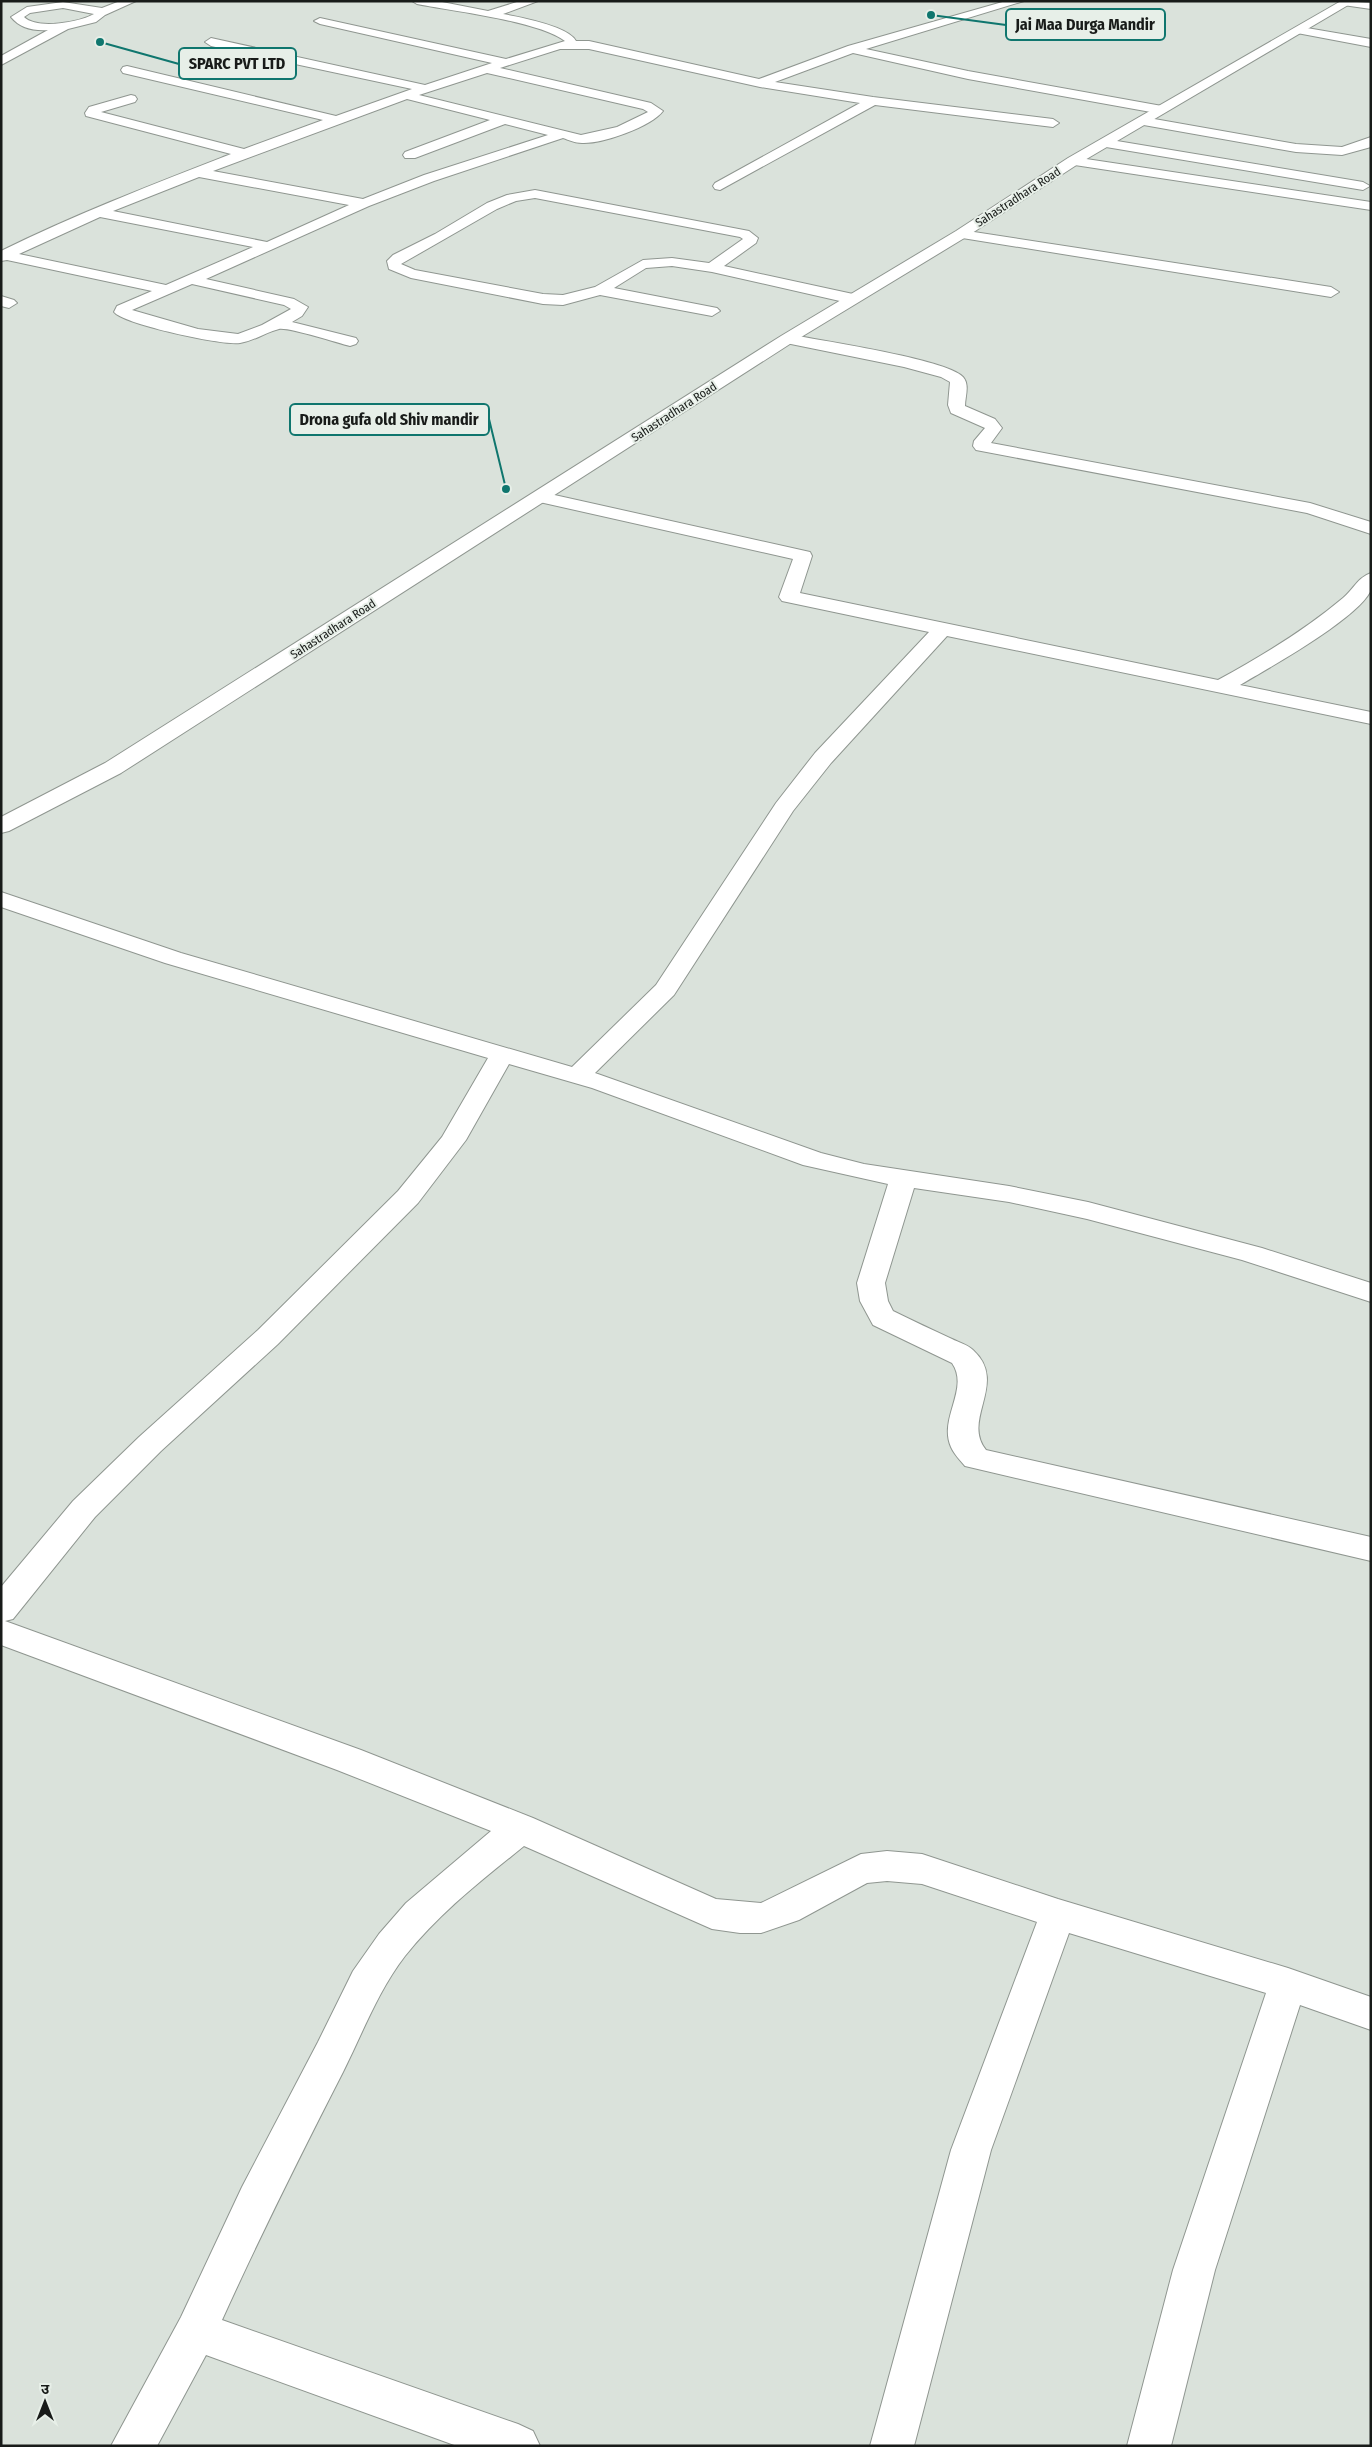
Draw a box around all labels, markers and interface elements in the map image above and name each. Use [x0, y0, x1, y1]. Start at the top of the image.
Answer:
callout: Jai Maa Durga Mandir [1006, 9, 1165, 40]
text: Jai Maa Durga Mandir [1014, 15, 1155, 34]
callout: SPARC PVT LTD [179, 48, 296, 79]
text: SPARC PVT LTD [189, 54, 286, 73]
street label: Sahastradhara Road [973, 164, 1063, 230]
street label: Sahastradhara Road [629, 379, 719, 445]
callout: Drona gufa old Shiv mandir [290, 404, 489, 435]
text: Drona gufa old Shiv mandir [299, 410, 479, 429]
street label: Sahastradhara Road [288, 596, 378, 662]
north arrow [20, 2377, 70, 2427]
text: उ [41, 2381, 50, 2398]

